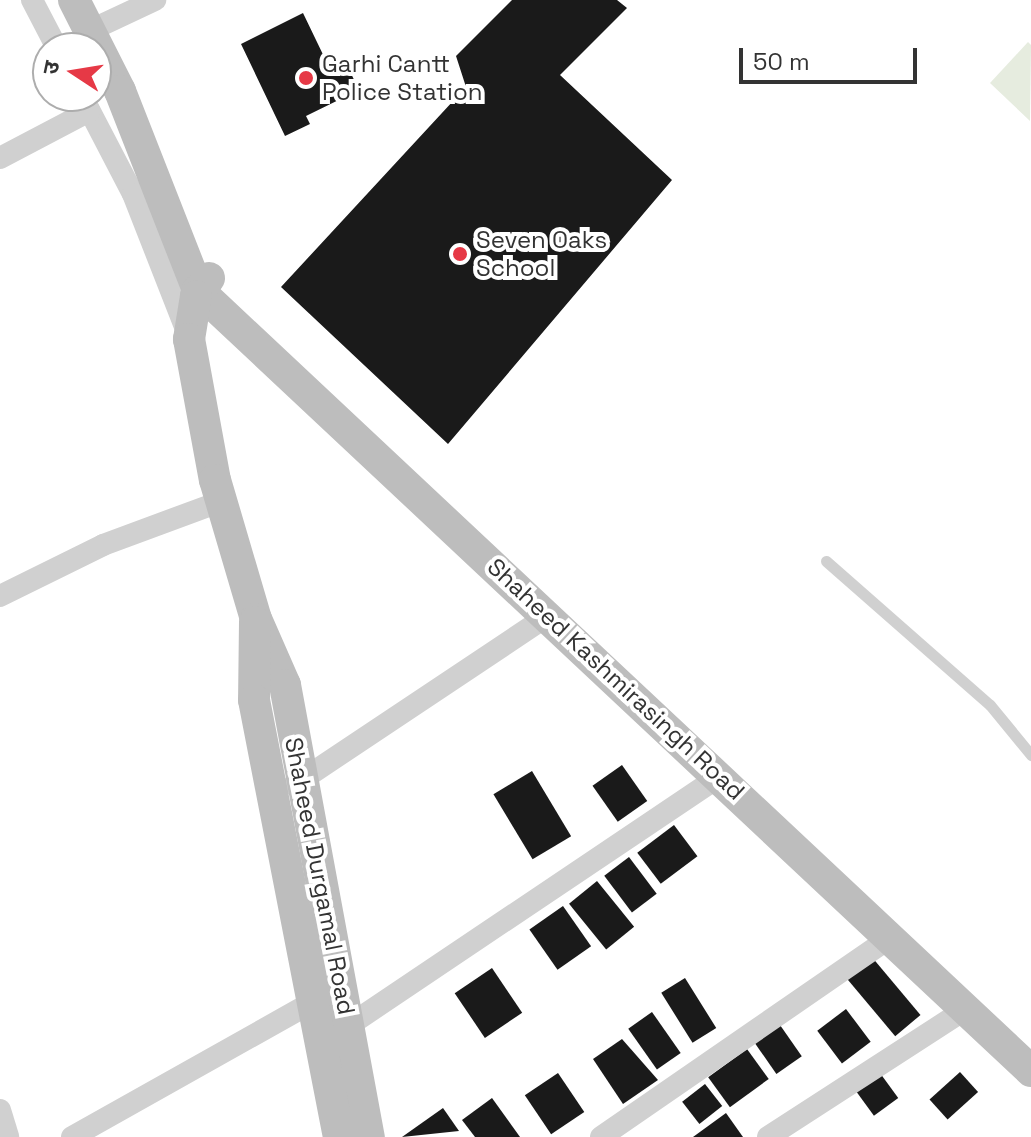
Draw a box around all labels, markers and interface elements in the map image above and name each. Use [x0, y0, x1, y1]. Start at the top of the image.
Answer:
north arrow [32, 32, 112, 112]
scale bar [743, 32, 921, 82]
text: 50 m [753, 46, 810, 77]
place label: Garhi Cantt Police Station [322, 50, 483, 106]
text: उ [35, 58, 66, 77]
marker: Garhi Cantt Police Station [297, 69, 315, 87]
place label: Seven Oaks School [476, 226, 607, 282]
marker: Seven Oaks School [451, 245, 469, 263]
street label: Shaheed Kashmirasingh Road [481, 552, 751, 806]
street label: Shaheed Durgamal Road [279, 735, 361, 1017]

